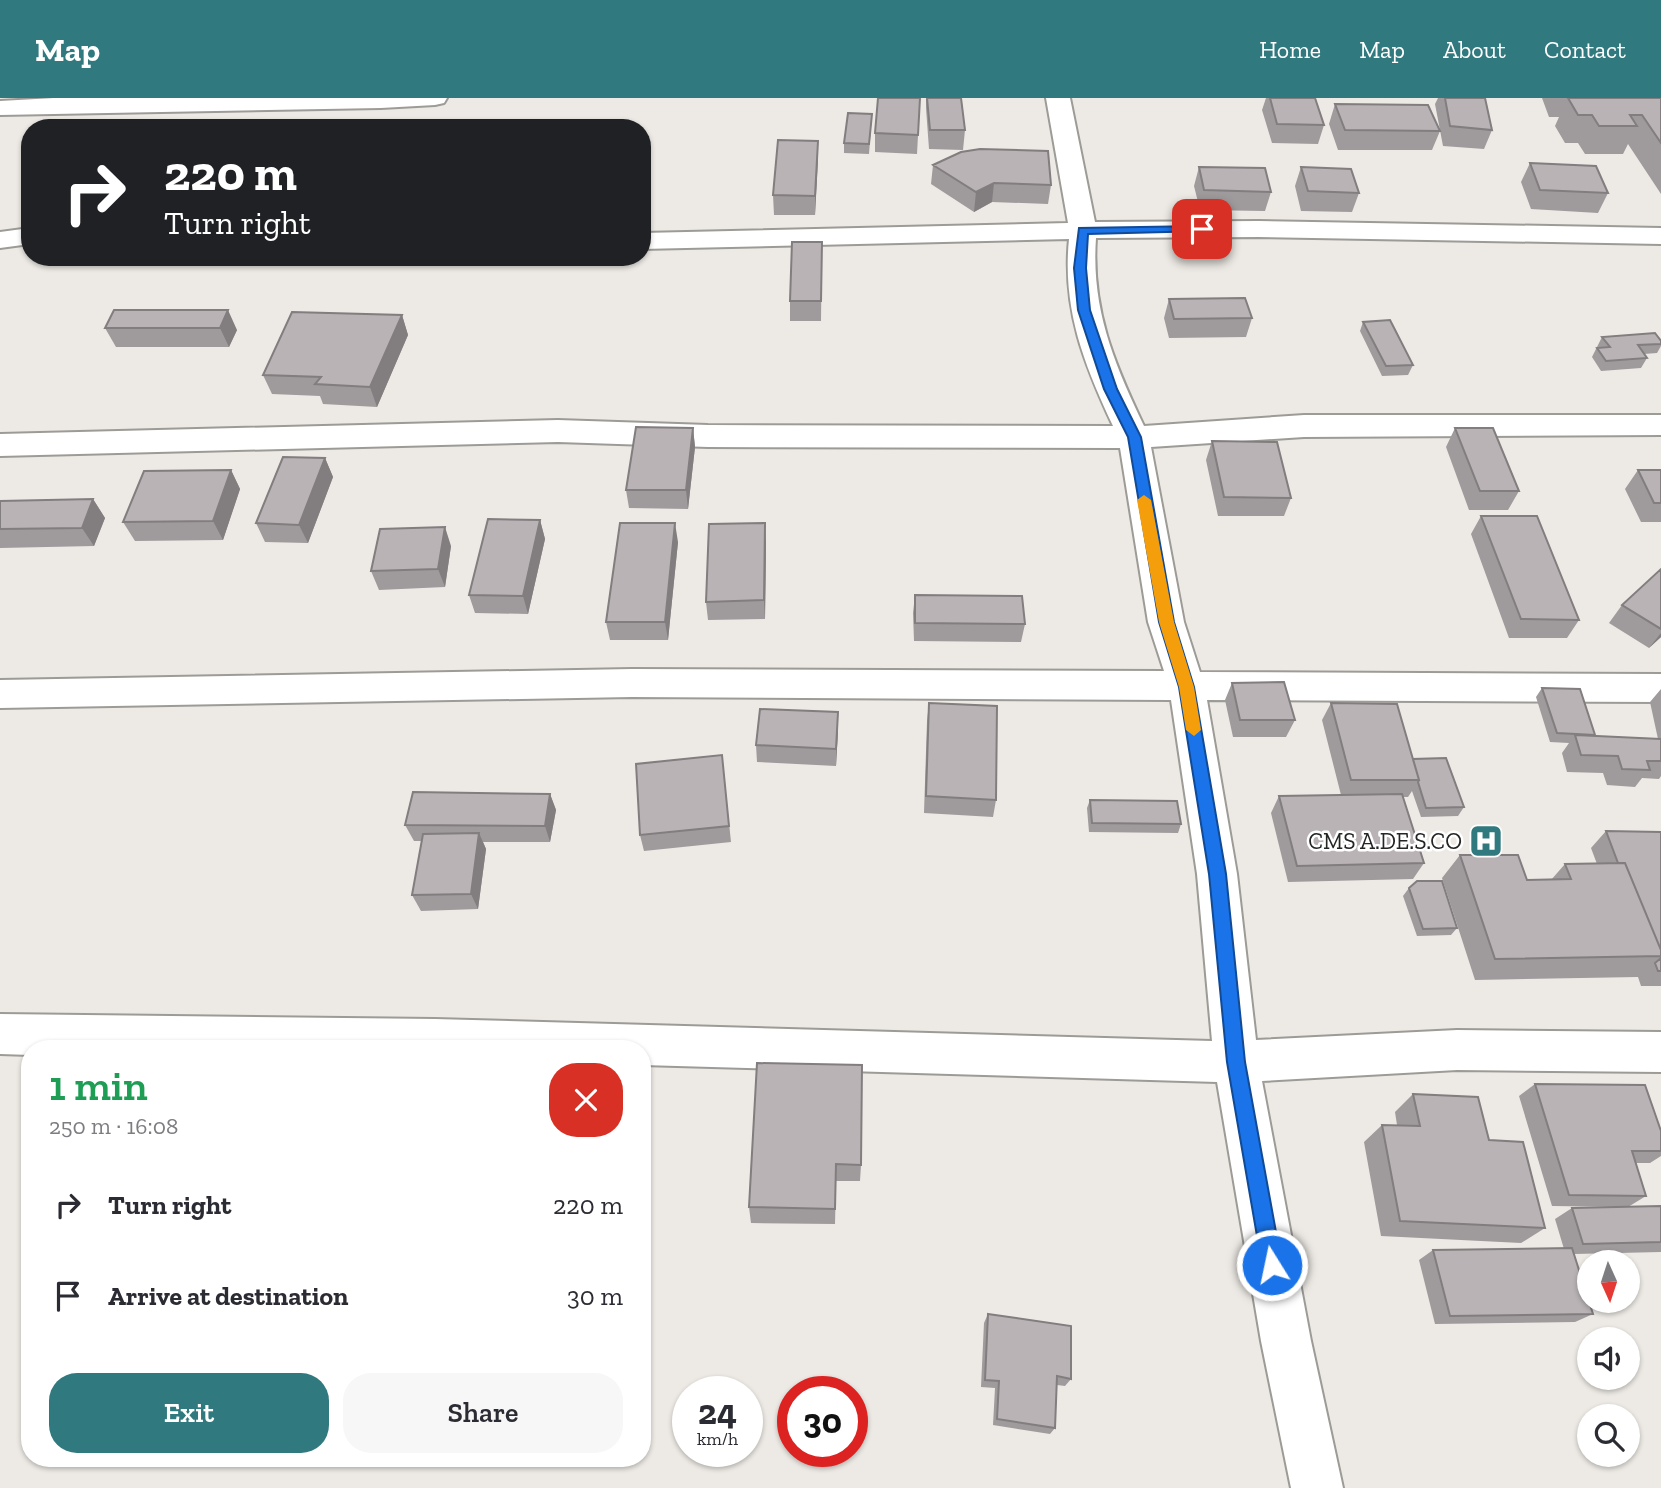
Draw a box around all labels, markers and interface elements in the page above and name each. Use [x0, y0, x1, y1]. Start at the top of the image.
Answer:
text: Map [35, 30, 100, 69]
text: Home [1259, 35, 1321, 64]
text: Map [1359, 35, 1405, 64]
text: About [1443, 35, 1506, 64]
text: Contact [1544, 35, 1626, 64]
text: 220 m [164, 144, 297, 203]
icon: right [49, 147, 140, 238]
pin [1172, 199, 1232, 259]
text: Turn right [164, 204, 311, 242]
icon: arrive [1183, 210, 1221, 248]
hospital icon: CMS A.DE.S.CO [1467, 822, 1505, 860]
place label: CMS A.DE.S.CO [1308, 827, 1462, 855]
text: 1 min [49, 1060, 148, 1111]
button: close [549, 1063, 623, 1137]
text: 250 m · 16:08 [49, 1112, 178, 1140]
icon: right [49, 1186, 87, 1224]
text: Turn right [108, 1189, 231, 1221]
text: 220 m [553, 1189, 623, 1221]
position arrow [1235, 1228, 1309, 1302]
north arrow [1577, 1250, 1640, 1312]
map controls [1577, 1250, 1640, 1467]
icon: arrive [49, 1277, 87, 1315]
text: Arrive at destination [108, 1280, 348, 1312]
text: 30 m [567, 1280, 623, 1312]
button: sound [1577, 1327, 1640, 1390]
button: Exit [49, 1373, 329, 1453]
button: Share [343, 1373, 623, 1453]
speed limit sign: 30 [777, 1376, 868, 1467]
text: 24 [698, 1391, 737, 1433]
button: search [1577, 1404, 1640, 1467]
text: km/h [697, 1428, 738, 1450]

